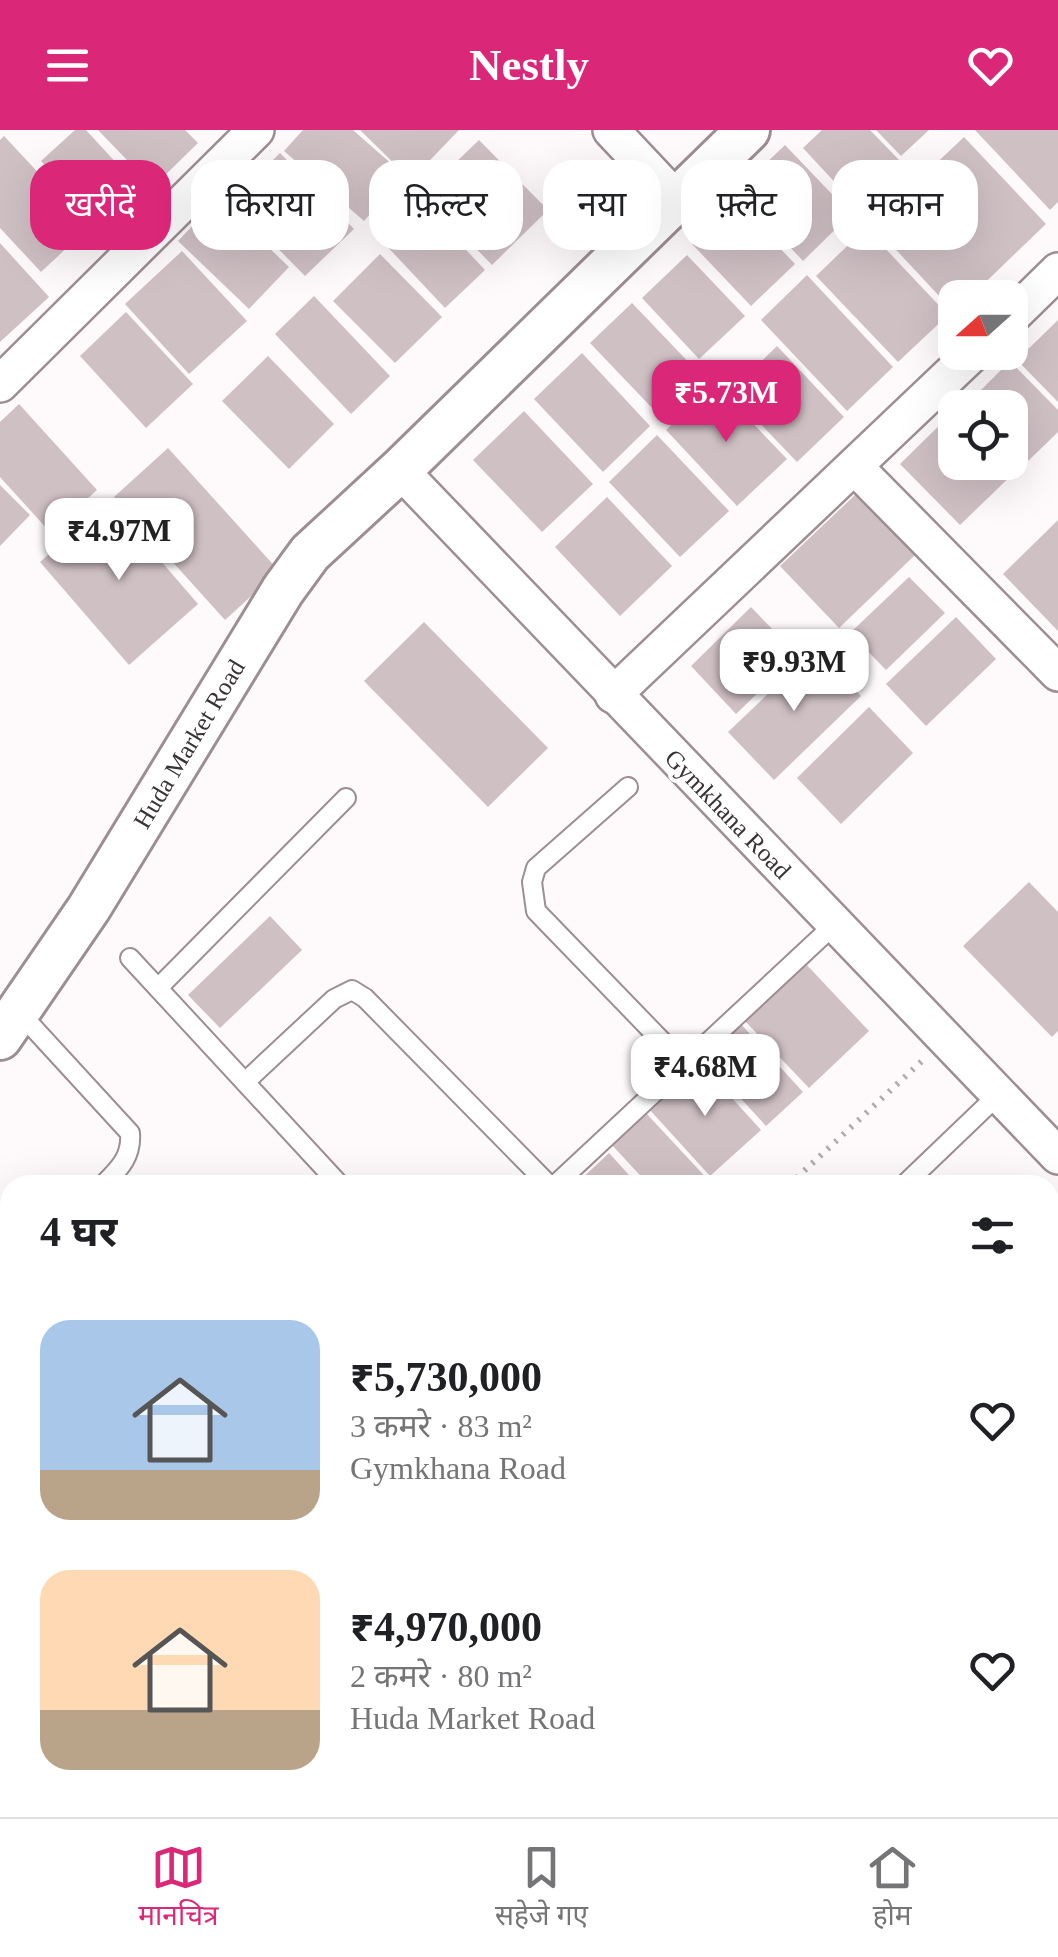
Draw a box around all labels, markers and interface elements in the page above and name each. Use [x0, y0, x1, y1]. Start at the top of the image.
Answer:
icon: menu [40, 38, 95, 93]
icon: heart [963, 38, 1018, 93]
text: Nestly [469, 40, 589, 90]
chip: खरीदें [30, 160, 171, 250]
chip: किराया [191, 160, 349, 250]
chip: फ़िल्टर [369, 160, 523, 250]
chip: नया [543, 160, 661, 250]
chip: फ़्लैट [681, 160, 812, 250]
chip: मकान [832, 160, 978, 250]
north arrow [938, 280, 1028, 370]
map controls [938, 280, 1028, 480]
pin: ₹5.73M [645, 360, 807, 445]
text: ₹5.73M [674, 374, 778, 410]
button: locate [938, 390, 1028, 480]
pin: ₹4.97M [38, 498, 200, 583]
text: ₹4.97M [67, 512, 171, 548]
pin: ₹9.93M [713, 629, 875, 714]
text: ₹9.93M [742, 643, 846, 679]
street label: Huda Market Road [128, 655, 250, 833]
street label: Gymkhana Road [660, 744, 797, 884]
pin: ₹4.68M [624, 1034, 786, 1119]
text: ₹4.68M [653, 1048, 757, 1084]
icon: filters [965, 1208, 1020, 1263]
text: 4 घर [40, 1209, 117, 1255]
text: ₹5,730,000 [350, 1354, 542, 1400]
icon: home [120, 1360, 240, 1480]
icon: heart [965, 1393, 1020, 1448]
text: 3 कमरे · 83 m² [350, 1408, 532, 1444]
text: Gymkhana Road [350, 1450, 566, 1486]
text: ₹4,970,000 [350, 1604, 542, 1650]
icon: home [120, 1610, 240, 1730]
icon: heart [965, 1643, 1020, 1698]
text: 2 कमरे · 80 m² [350, 1658, 532, 1694]
text: Huda Market Road [350, 1700, 595, 1736]
tab: मानचित्र [138, 1840, 218, 1936]
tab: सहेजे गए [495, 1840, 588, 1936]
tab: होम [865, 1840, 920, 1936]

